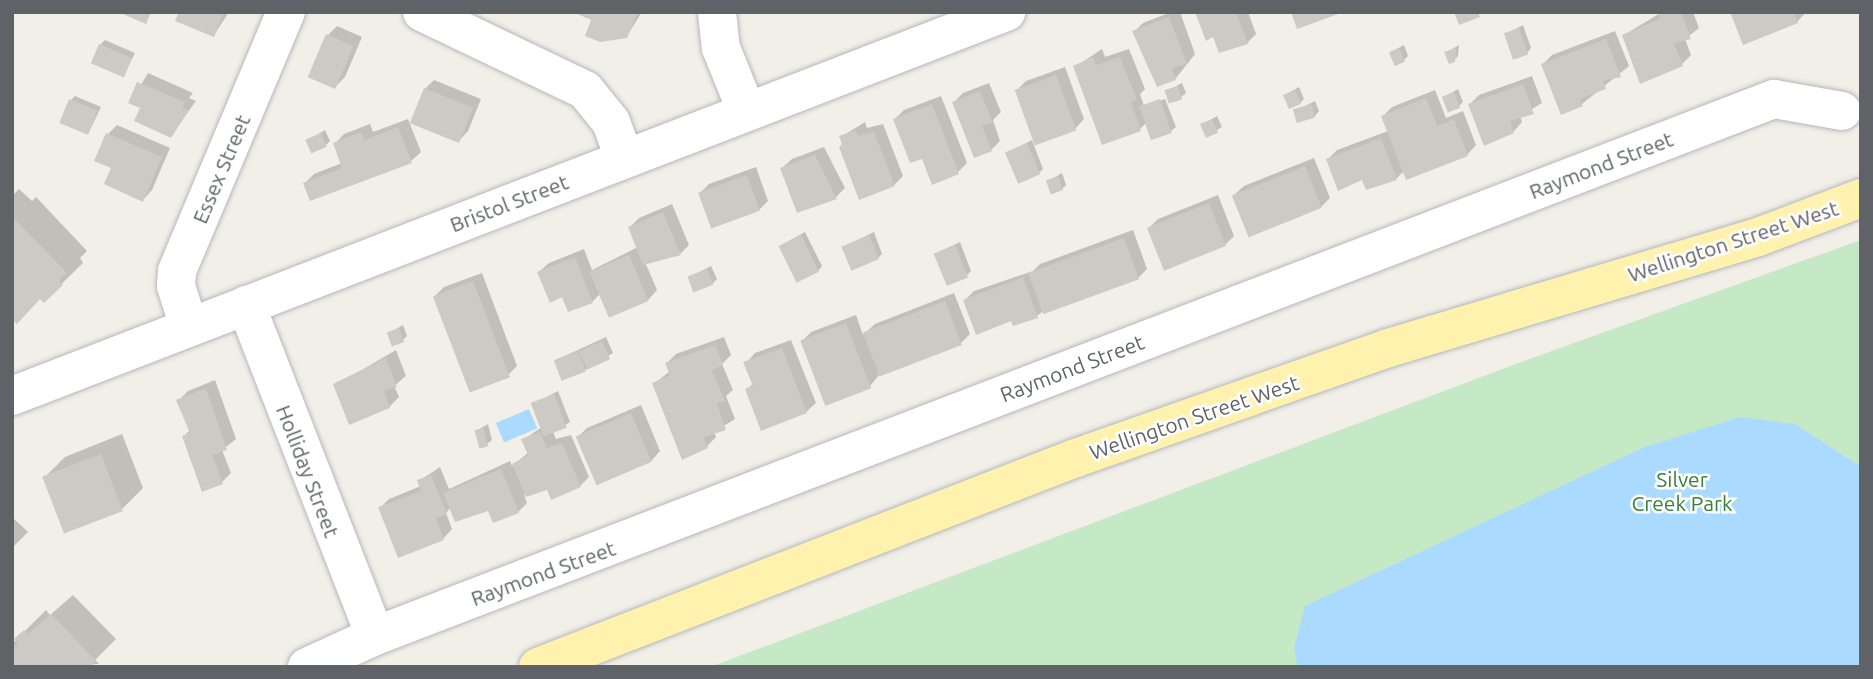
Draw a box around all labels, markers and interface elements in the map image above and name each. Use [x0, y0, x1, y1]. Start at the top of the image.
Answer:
street label: Essex Street [187, 111, 255, 227]
street label: Raymond Street [1526, 126, 1676, 204]
street label: Bristol Street [446, 169, 572, 237]
street label: Wellington Street West [1625, 195, 1841, 287]
street label: Raymond Street [997, 329, 1147, 407]
street label: Wellington Street West [1086, 369, 1302, 465]
street label: Holliday Street [271, 401, 345, 541]
park label: Silver Creek Park [1631, 466, 1733, 516]
street label: Raymond Street [467, 535, 619, 611]

